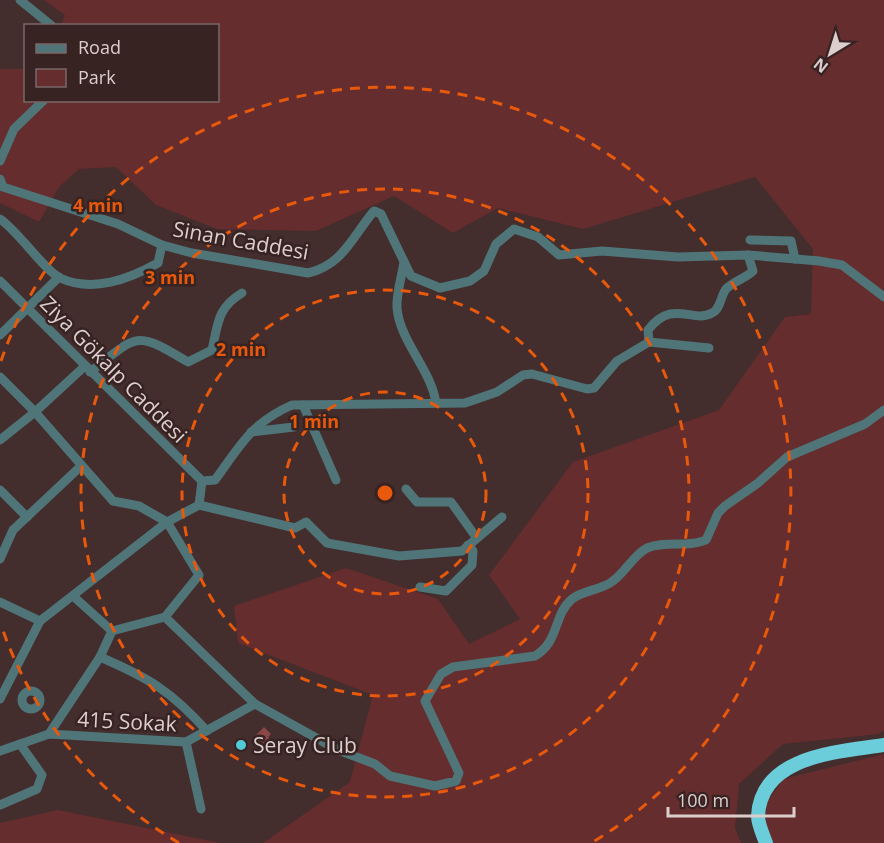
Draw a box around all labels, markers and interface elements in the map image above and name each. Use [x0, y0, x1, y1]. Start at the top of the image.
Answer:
legend [24, 24, 219, 102]
north arrow [800, 24, 860, 84]
text: Road [78, 35, 121, 59]
text: N [809, 53, 833, 78]
text: Park [78, 65, 116, 89]
text: 4 min [73, 193, 123, 217]
street label: Sinan Caddesi [171, 214, 311, 266]
text: 3 min [145, 265, 195, 289]
street label: Ziya Gökalp Caddesi [34, 289, 194, 449]
text: 2 min [216, 337, 266, 361]
text: 1 min [289, 409, 339, 433]
centre of rings [375, 483, 395, 503]
street label: 415 Sokak [77, 704, 177, 738]
place label: Seray Club [253, 731, 357, 759]
marker: Seray Club [234, 738, 248, 752]
scale bar [668, 780, 794, 818]
text: 100 m [677, 788, 729, 812]

